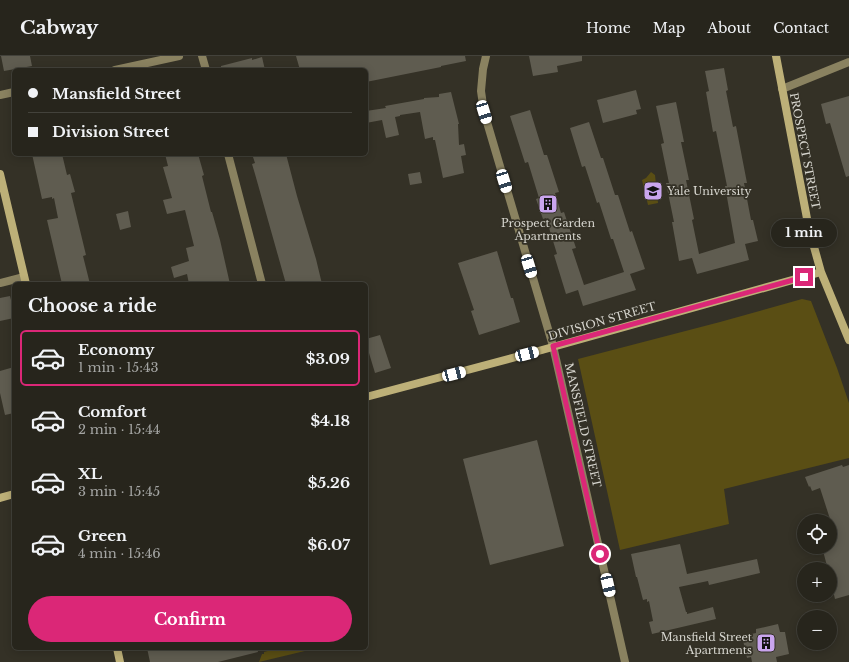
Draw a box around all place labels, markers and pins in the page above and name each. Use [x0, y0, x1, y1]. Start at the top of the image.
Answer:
school or university icon: Yale University [642, 180, 664, 202]
place label: Yale University [666, 184, 751, 198]
building icon: Prospect Garden Apartments [537, 193, 559, 215]
place label: Prospect Garden Apartments [501, 216, 595, 243]
place label: Mansfield Street Apartments [661, 630, 753, 657]
building icon: Mansfield Street Apartments [755, 632, 777, 654]

